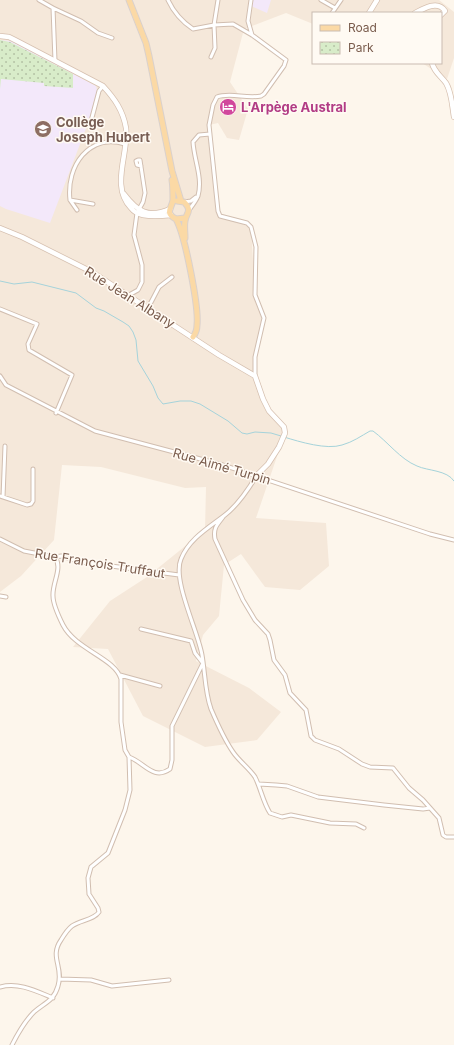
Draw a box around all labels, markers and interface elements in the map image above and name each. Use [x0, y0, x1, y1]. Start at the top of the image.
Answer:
legend [312, 12, 442, 64]
text: Road [348, 20, 377, 35]
text: Park [348, 40, 374, 55]
hotel icon: L'Arpège Austral [218, 97, 238, 117]
place label: L'Arpège Austral [241, 99, 347, 115]
place label: Collège Joseph Hubert [56, 114, 150, 145]
school or university icon: Collège Joseph Hubert [33, 119, 53, 139]
street label: Rue Jean Albany [82, 263, 178, 331]
street label: Rue Aimé Turpin [171, 444, 273, 488]
street label: Rue François Truffaut [34, 545, 166, 581]

